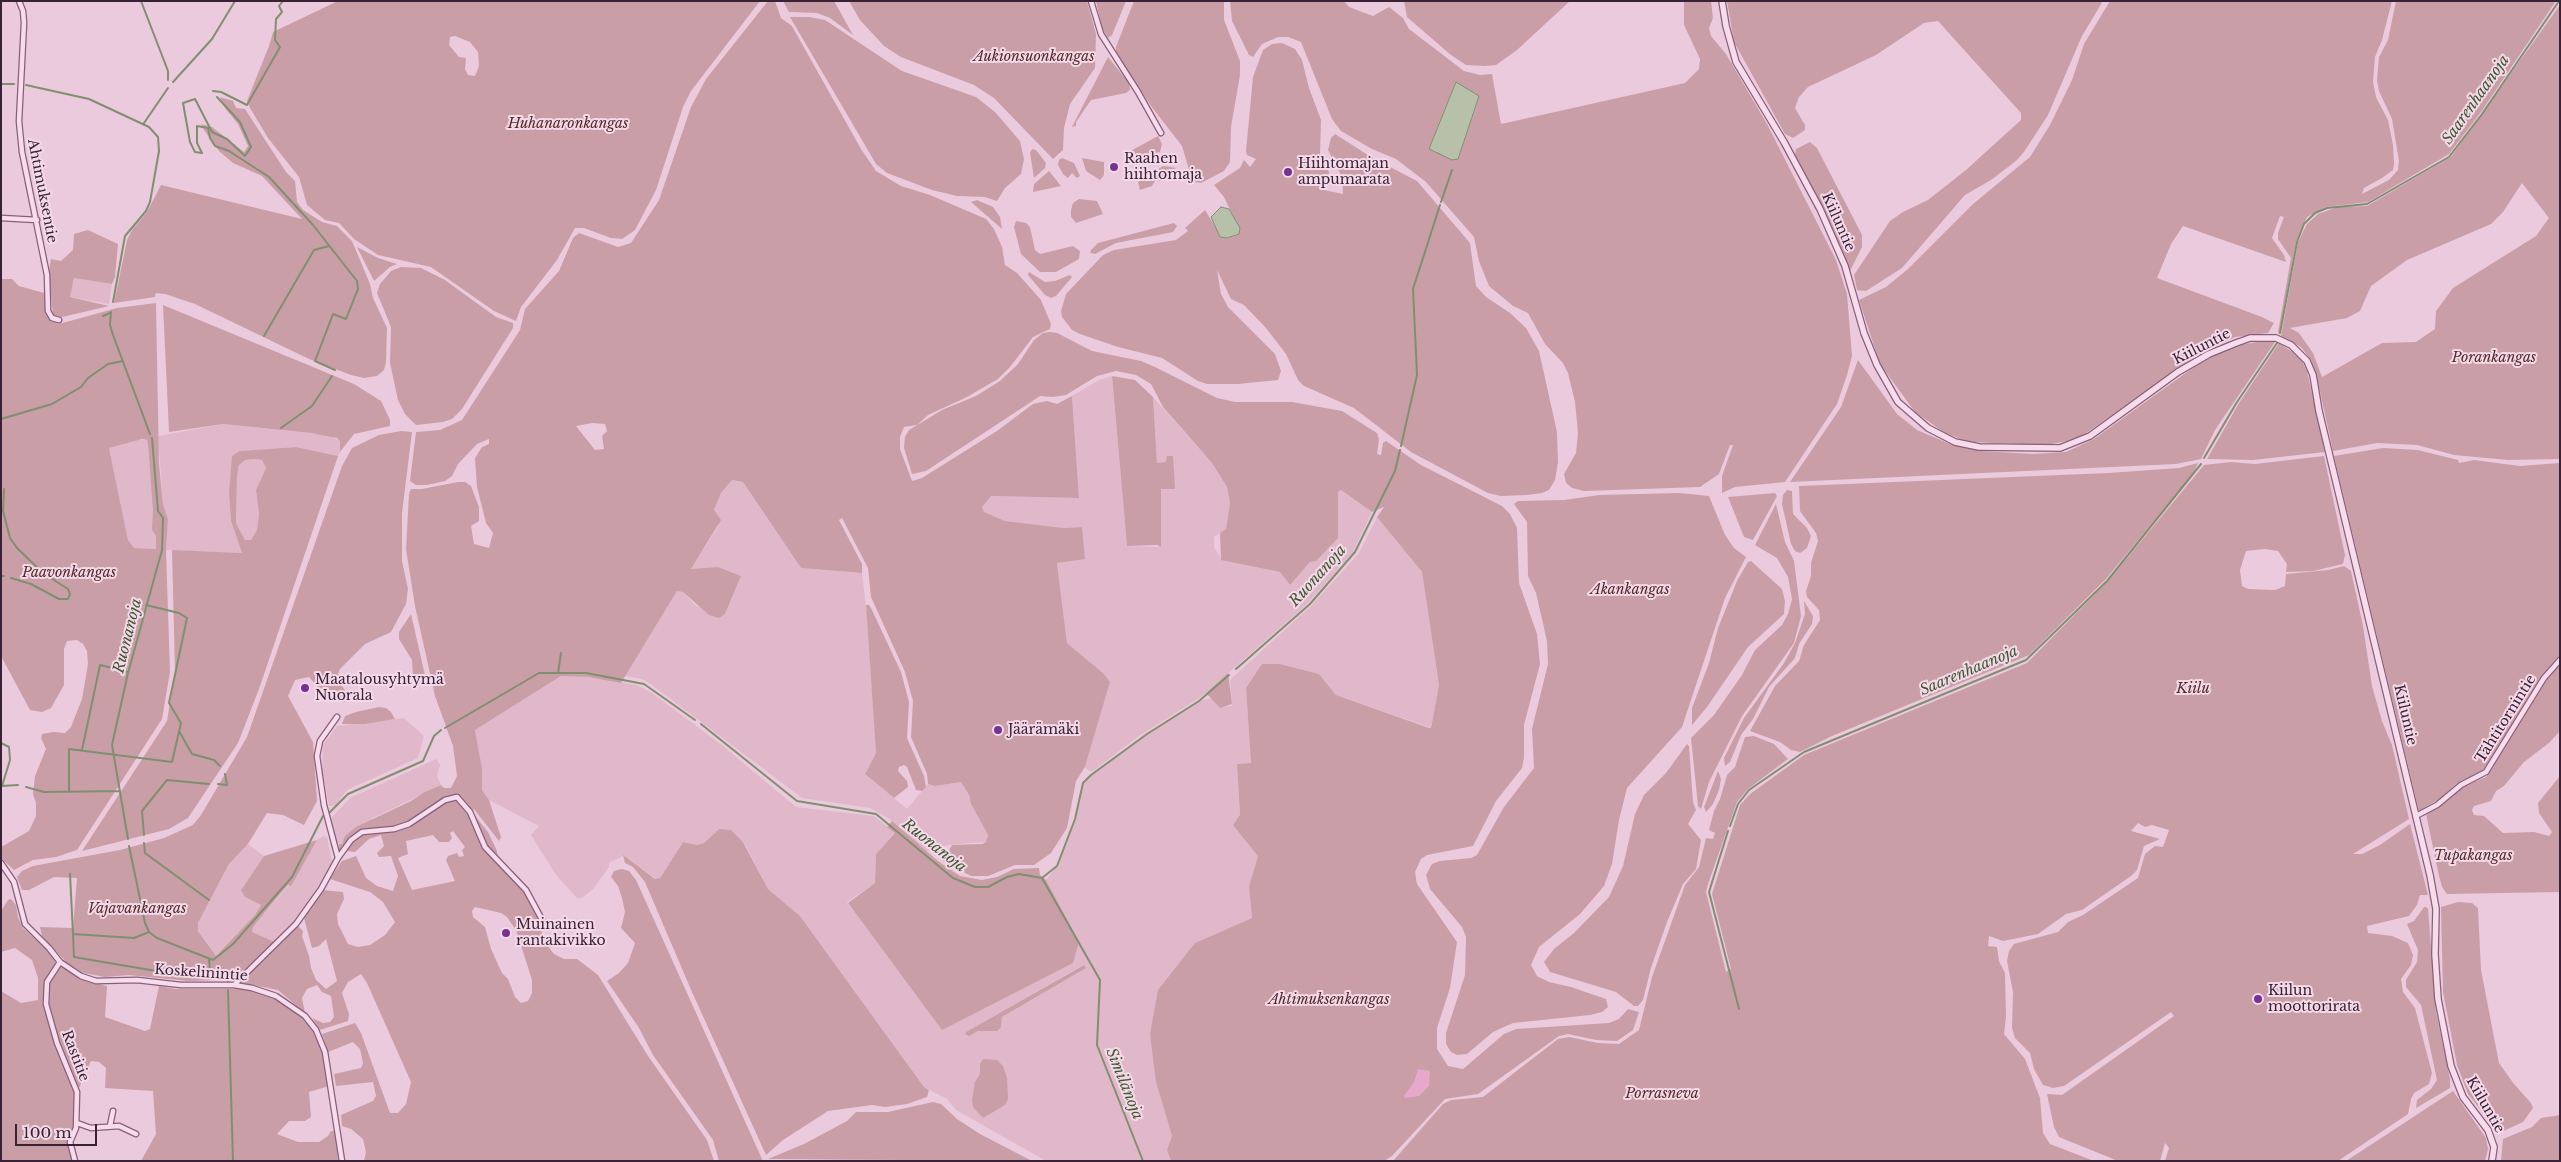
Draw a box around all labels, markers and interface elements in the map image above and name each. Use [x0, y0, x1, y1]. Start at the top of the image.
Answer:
park label: Aukionsuonkangas [973, 49, 1095, 65]
water label: Saarenhaanoja [2439, 52, 2513, 148]
park label: Huhanaronkangas [508, 116, 628, 132]
street label: Ahtimuksentie [24, 138, 60, 244]
place label: Raahen hiihtomaja [1124, 151, 1202, 184]
place label: Hiihtomajan ampumarata [1298, 156, 1390, 188]
marker: Raahen hiihtomaja [1108, 161, 1120, 173]
marker: Hiihtomajan ampumarata [1282, 166, 1294, 178]
street label: Kiiluntie [1818, 190, 1858, 254]
street label: Kiiluntie [2171, 325, 2233, 369]
park label: Porankangas [2452, 350, 2536, 366]
water label: Ruonanoja [1286, 542, 1350, 610]
park label: Paavonkangas [22, 565, 116, 581]
park label: Akankangas [1590, 582, 1670, 598]
water label: Ruonanoja [110, 597, 146, 675]
water label: Saarenhaanoja [1917, 642, 2021, 700]
place label: Maatalousyhtymä Nuorala [315, 672, 444, 704]
street label: Tähtitornintie [2472, 672, 2540, 766]
park label: Kiilu [2176, 681, 2210, 697]
marker: Maatalousyhtymä Nuorala [299, 682, 311, 694]
street label: Kiiluntie [2390, 683, 2420, 747]
place label: Jäärämäki [1008, 722, 1079, 738]
marker: Jäärämäki [992, 724, 1004, 736]
water label: Ruonanoja [898, 815, 970, 877]
park label: Tupakangas [2433, 848, 2513, 864]
park label: Vajavankangas [88, 901, 186, 917]
place label: Muinainen rantakivikko [516, 917, 606, 950]
marker: Muinainen rantakivikko [500, 927, 512, 939]
street label: Koskelinintie [154, 961, 248, 985]
place label: Kiilun moottorirata [2268, 983, 2360, 1016]
park label: Ahtimuksenkangas [1268, 992, 1390, 1008]
marker: Kiilun moottorirata [2252, 993, 2264, 1005]
street label: Rastitie [58, 1028, 92, 1084]
water label: Similänoja [1102, 1046, 1146, 1122]
street label: Kiiluntie [2462, 1074, 2508, 1136]
park label: Porrasneva [1625, 1086, 1699, 1102]
scale bar [18, 1114, 100, 1146]
text: 100 m [23, 1123, 72, 1142]

